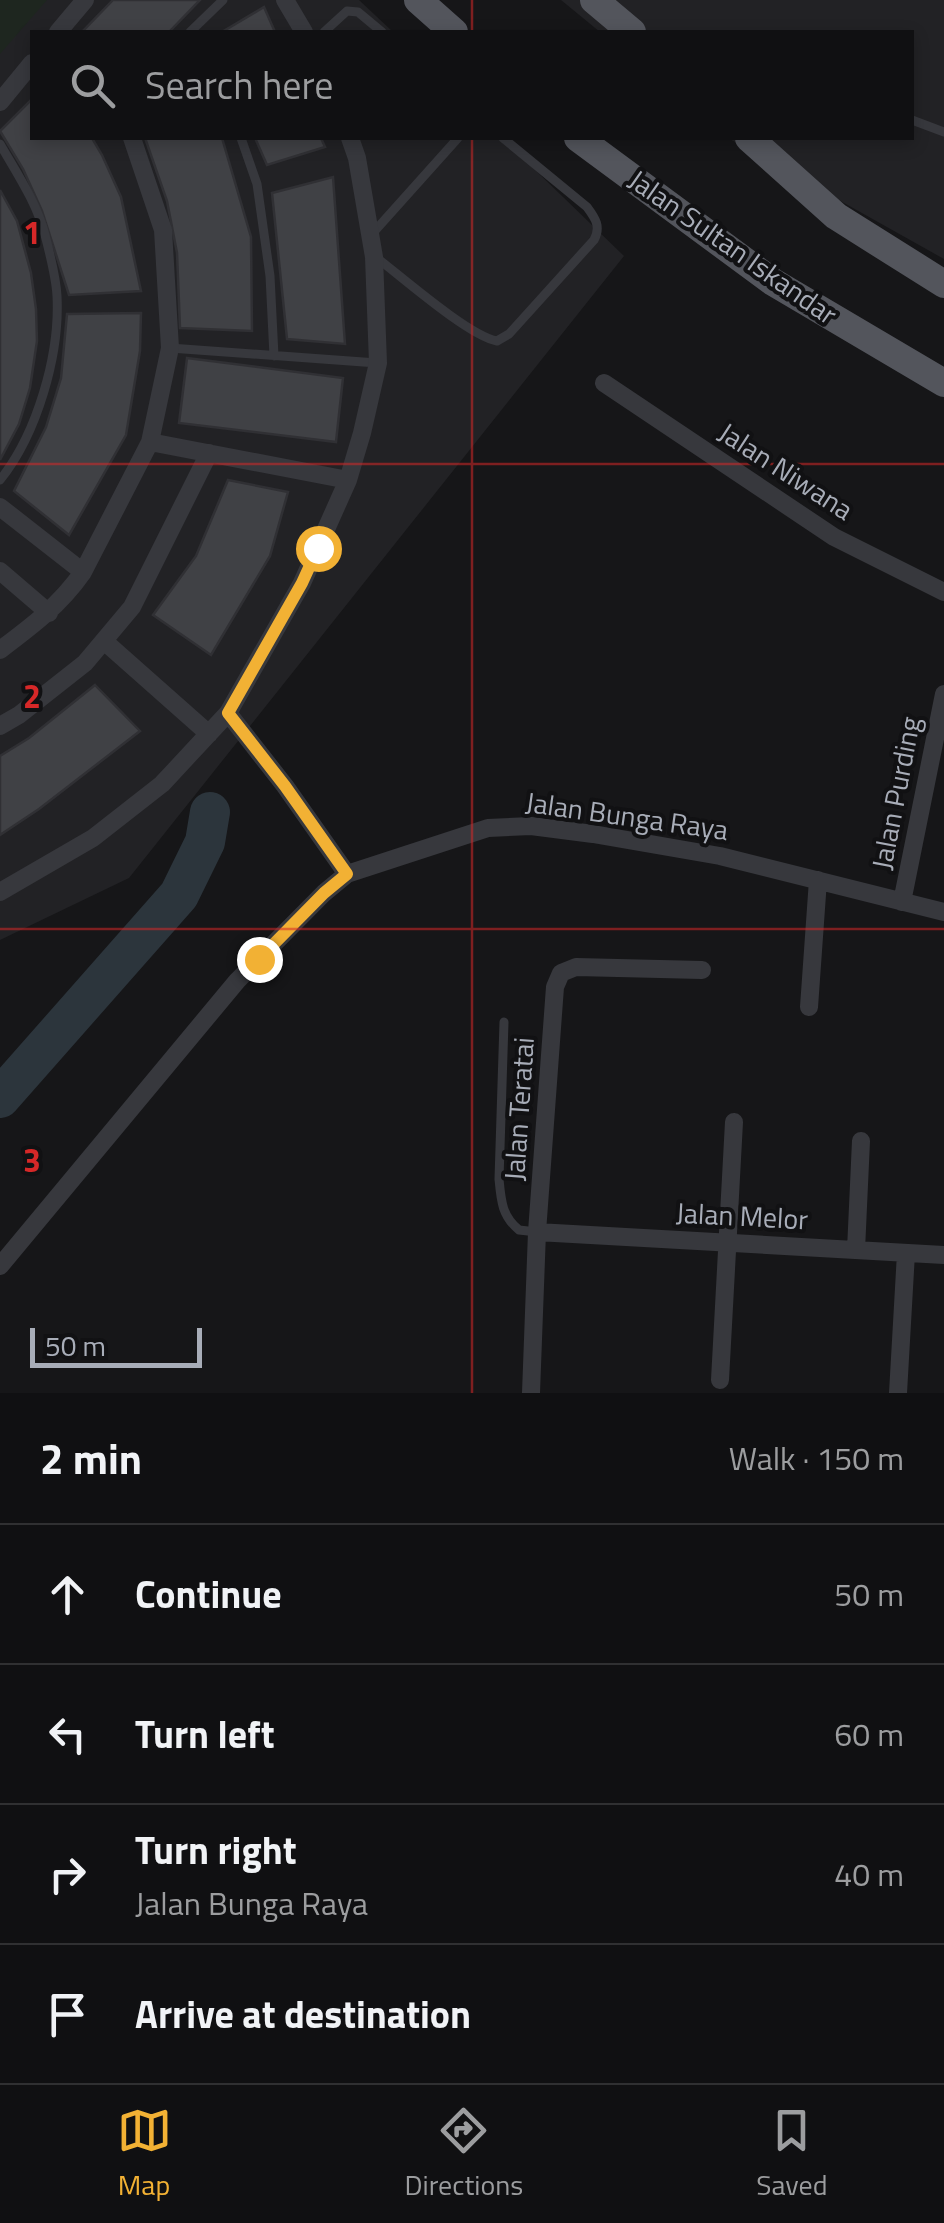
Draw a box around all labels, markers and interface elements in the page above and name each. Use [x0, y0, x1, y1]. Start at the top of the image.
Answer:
search box [30, 30, 914, 140]
text: Search here [145, 56, 333, 114]
icon: search [65, 58, 120, 113]
street label: Jalan Sultan Iskandar [620, 158, 847, 335]
text: 1 [23, 208, 41, 256]
street label: Jalan Niwana [710, 411, 862, 530]
route start [296, 526, 342, 572]
text: 2 [23, 672, 41, 720]
street label: Jalan Purding [860, 713, 931, 873]
street label: Jalan Bunga Raya [523, 780, 731, 851]
route end [237, 937, 283, 983]
street label: Jalan Teratai [492, 1036, 545, 1182]
text: 3 [23, 1136, 41, 1184]
street label: Jalan Melor [675, 1191, 810, 1240]
scale bar [30, 1323, 202, 1368]
text: 50 m [45, 1324, 106, 1367]
text: 2 min [40, 1426, 142, 1490]
text: Walk · 150 m [729, 1434, 904, 1482]
text: Continue [135, 1565, 282, 1623]
icon: ahead [40, 1567, 95, 1622]
text: 50 m [834, 1570, 904, 1618]
text: Turn left [135, 1705, 275, 1763]
icon: left [40, 1707, 95, 1762]
text: 60 m [834, 1710, 904, 1758]
text: Turn right [135, 1821, 297, 1879]
icon: right [40, 1847, 95, 1902]
text: 40 m [834, 1850, 904, 1898]
text: Jalan Bunga Raya [135, 1879, 368, 1927]
text: Arrive at destination [135, 1985, 471, 2043]
icon: arrive [40, 1987, 95, 2042]
tab: Map [117, 2103, 172, 2206]
tab: Directions [405, 2103, 523, 2206]
tab: Saved [756, 2103, 827, 2206]

